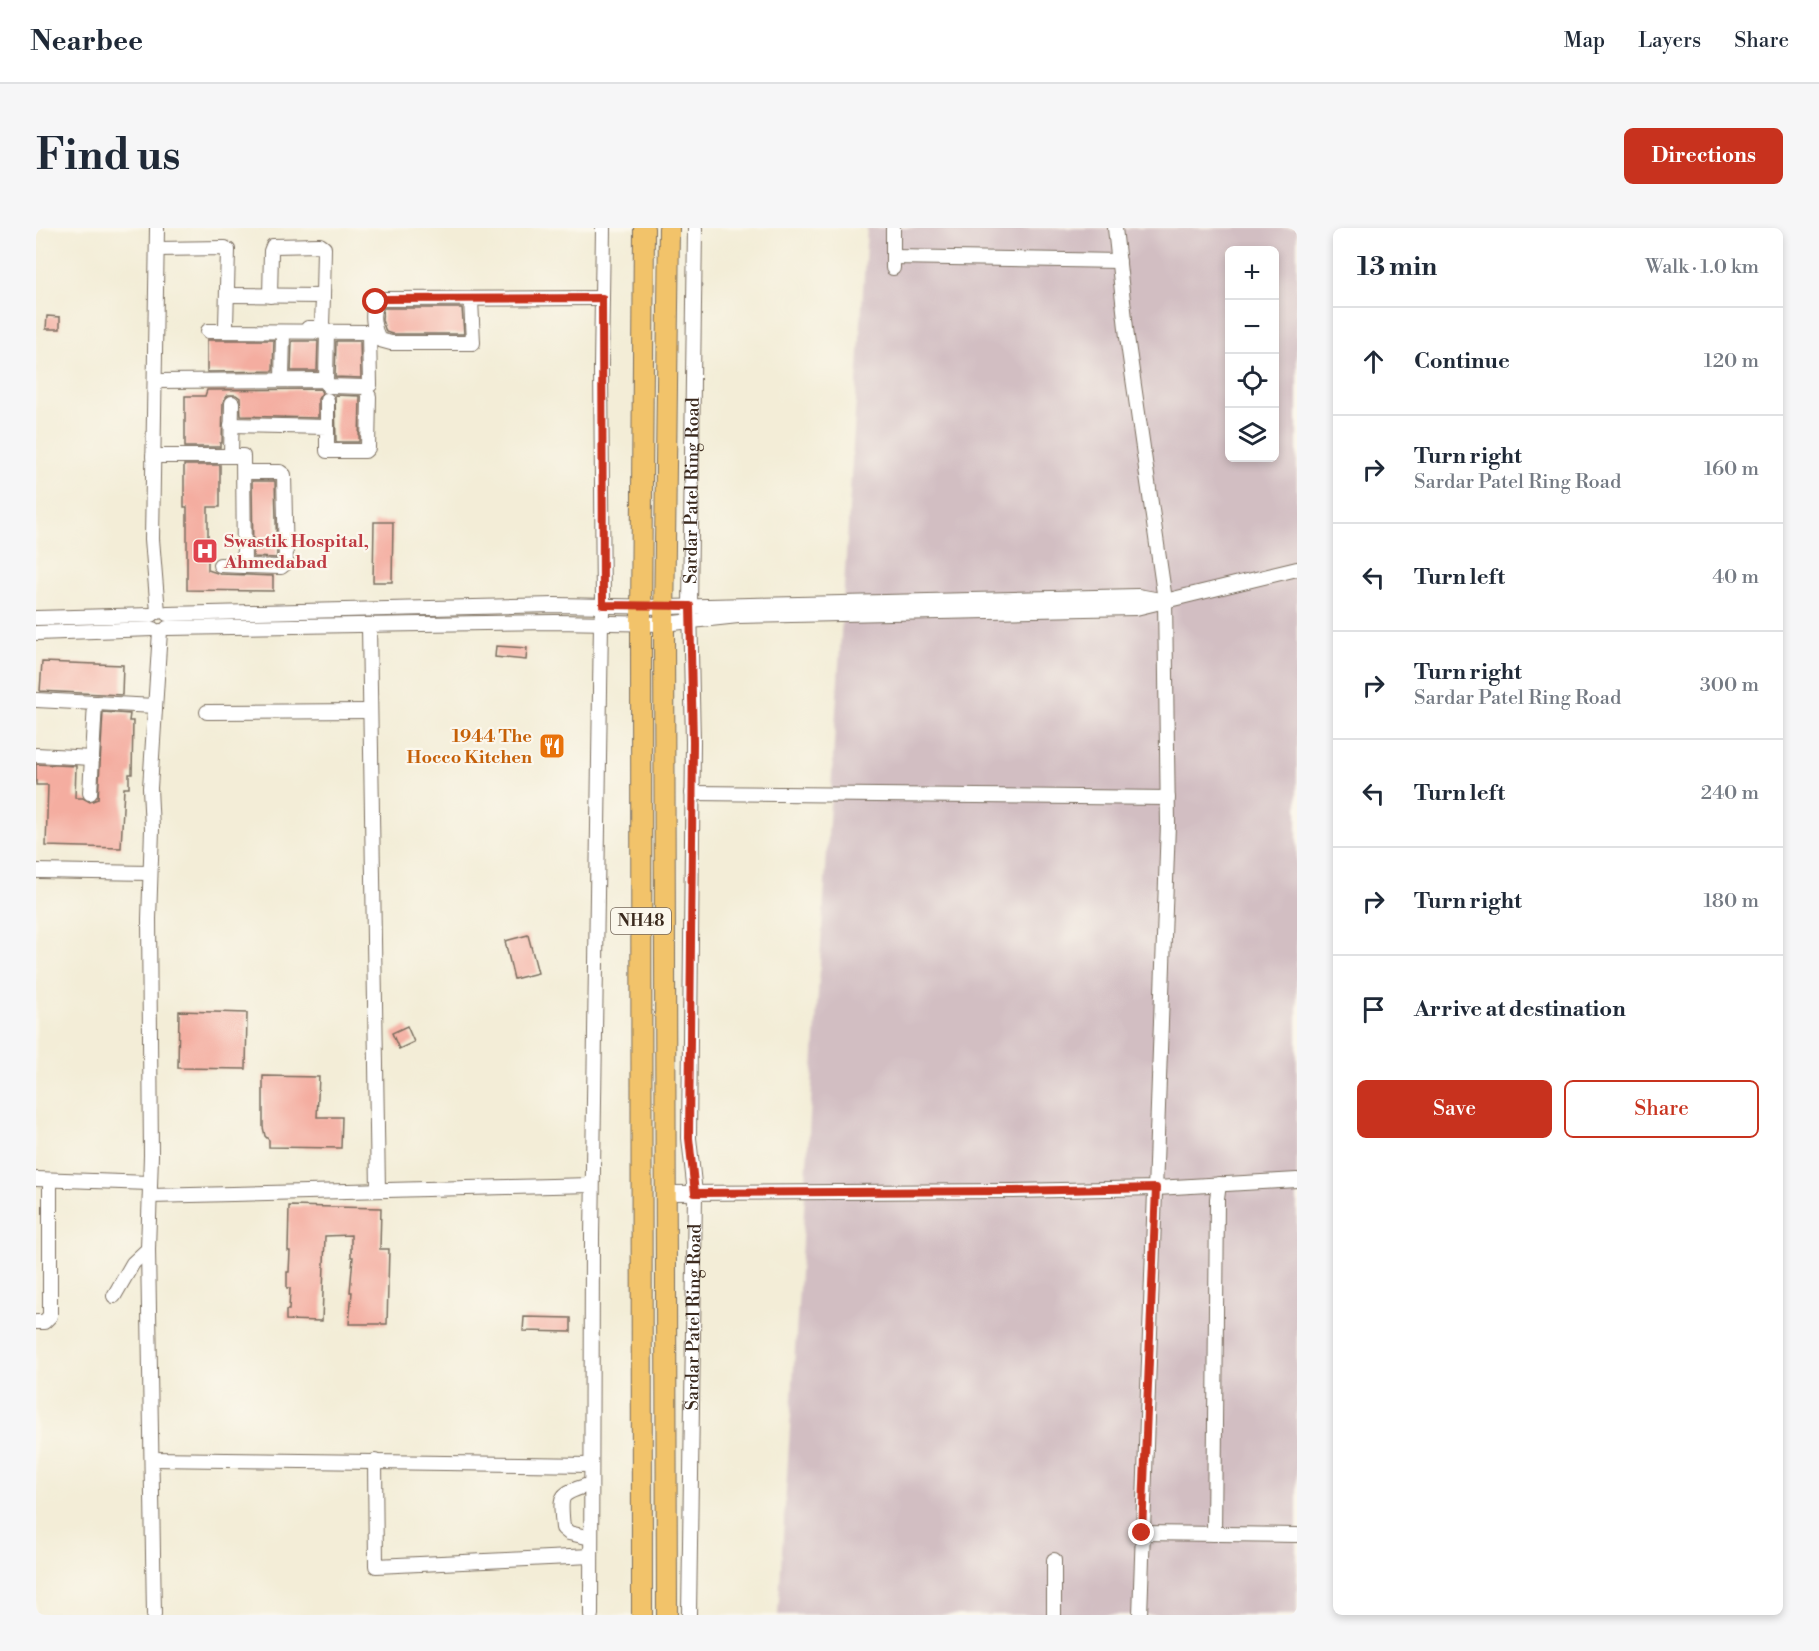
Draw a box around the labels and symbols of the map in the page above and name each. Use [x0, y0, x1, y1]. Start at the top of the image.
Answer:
route start [362, 288, 388, 314]
street label: Sardar Patel Ring Road [679, 396, 704, 584]
place label: Swastik Hospital, Ahmedabad [223, 530, 369, 574]
hospital icon: Swastik Hospital, Ahmedabad [190, 536, 220, 566]
place label: 1944 The Hocco Kitchen [407, 725, 532, 769]
restaurant icon: 1944 The Hocco Kitchen [537, 731, 567, 761]
road number: NH48 [611, 908, 671, 934]
street label: Sardar Patel Ring Road [680, 1223, 706, 1411]
route end [1128, 1519, 1154, 1545]

